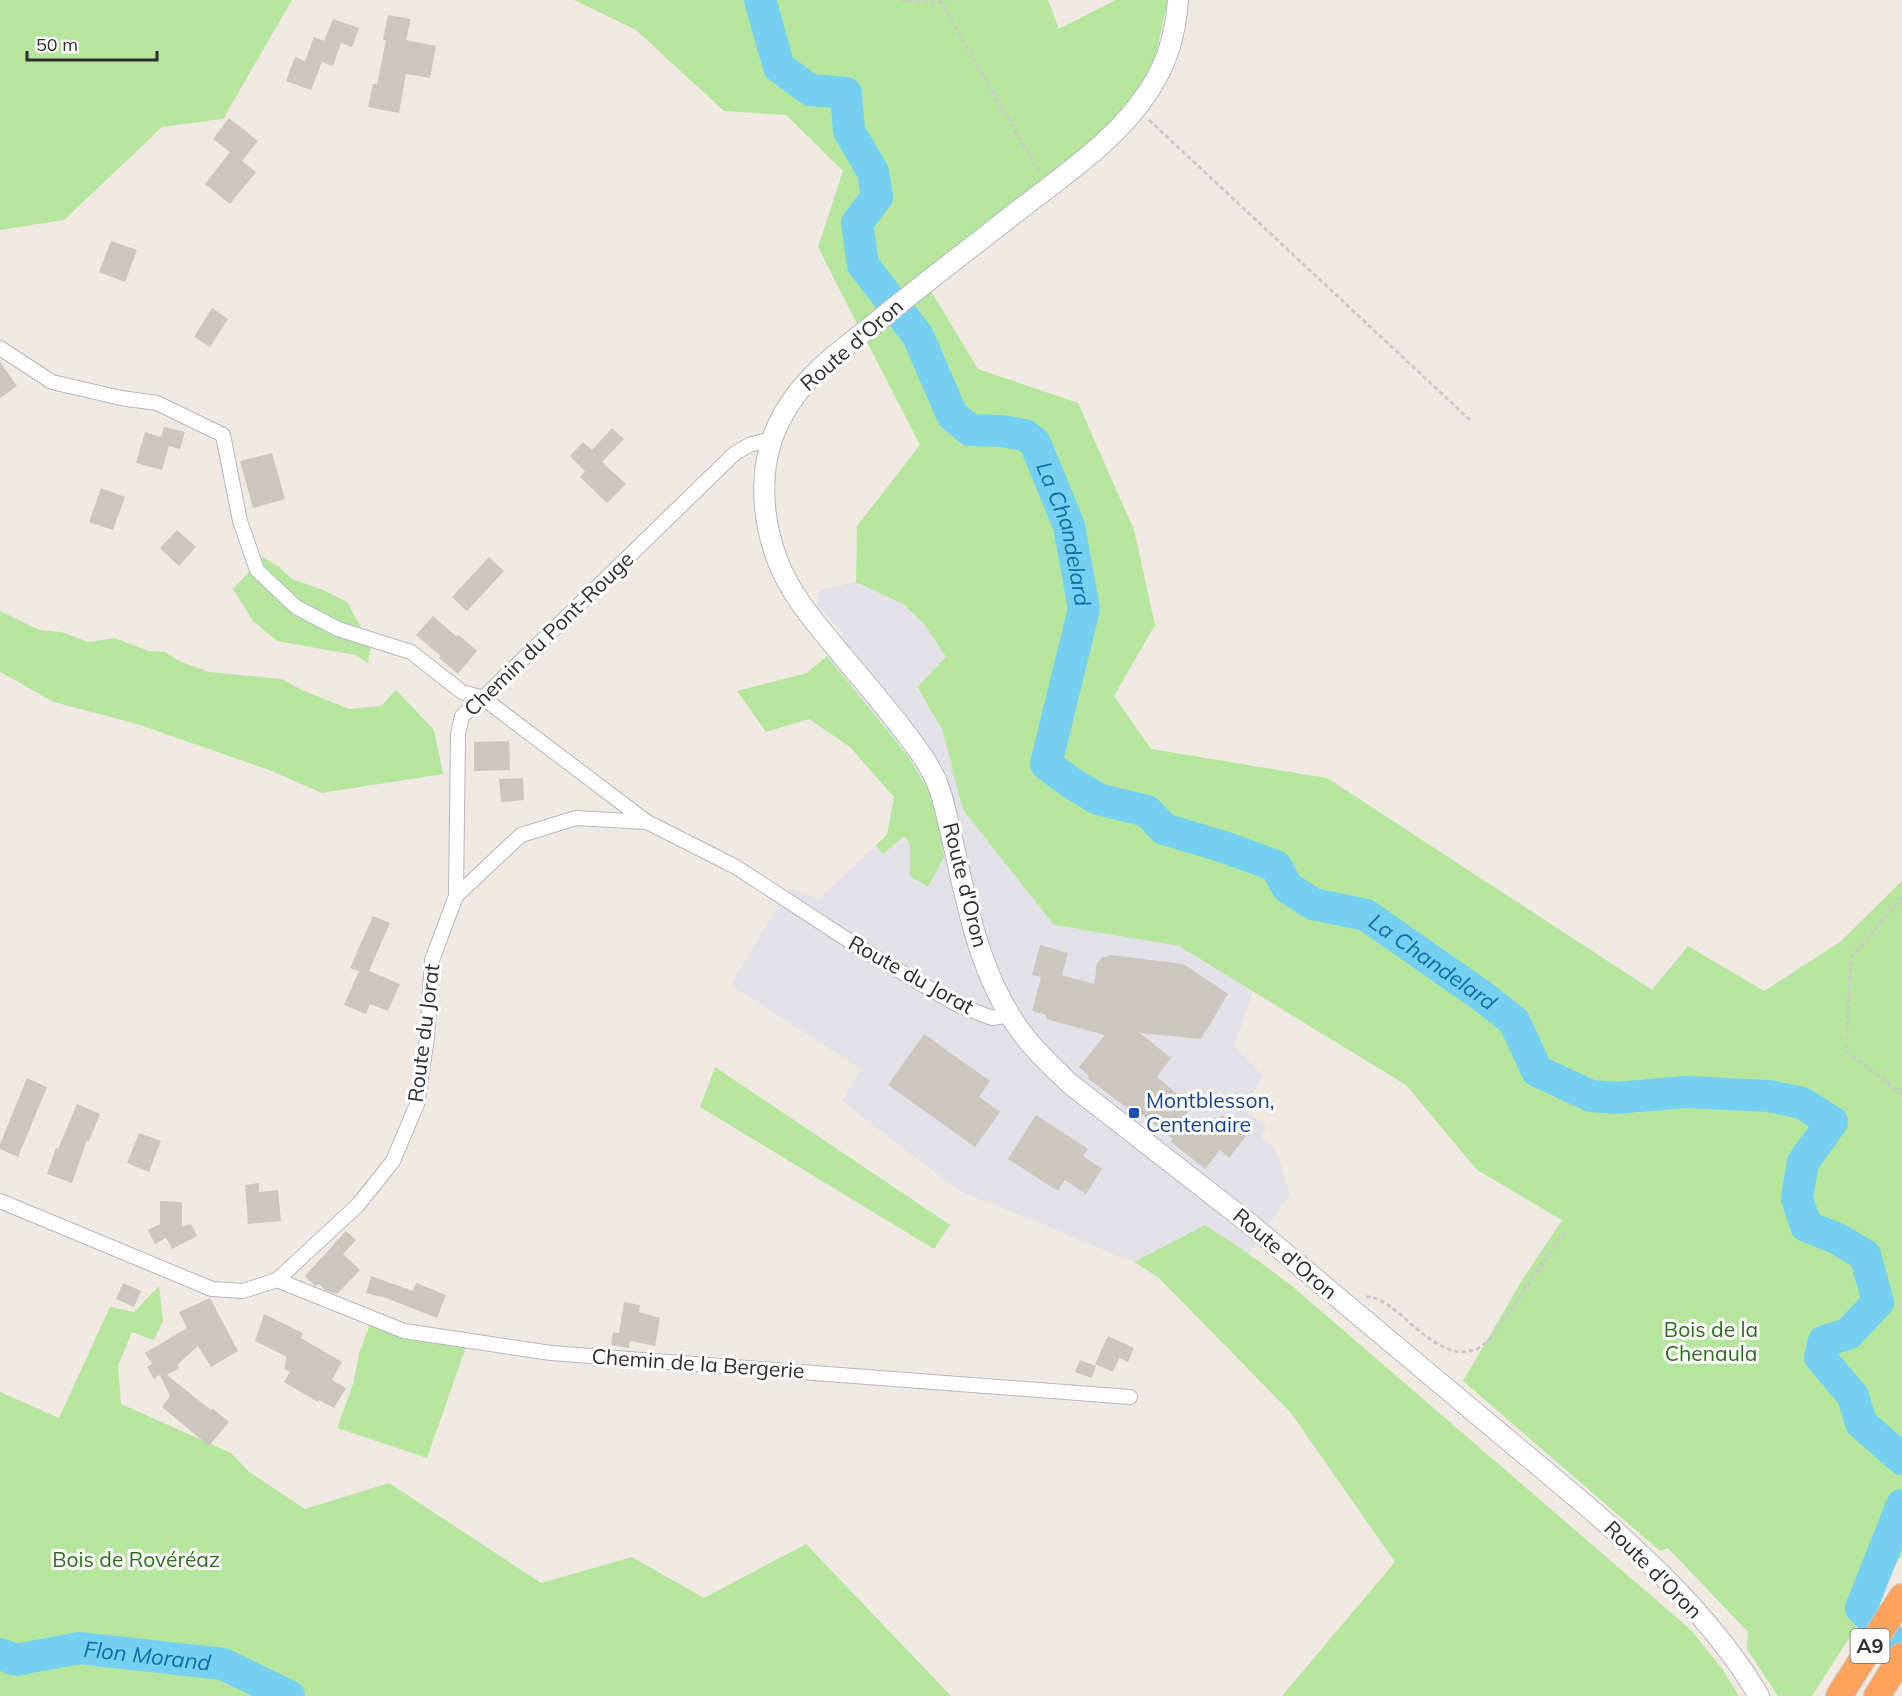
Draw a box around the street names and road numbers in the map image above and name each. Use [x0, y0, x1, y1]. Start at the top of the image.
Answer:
street label: Route d'Oron [795, 293, 908, 396]
street label: Chemin du Pont-Rouge [458, 546, 638, 721]
street label: Route d'Oron [938, 820, 994, 950]
street label: Route du Jorat [844, 929, 979, 1019]
street label: Route du Jorat [402, 962, 444, 1104]
street label: Route d'Oron [1228, 1202, 1343, 1304]
street label: Chemin de la Bergerie [591, 1343, 805, 1383]
street label: Route d'Oron [1599, 1515, 1708, 1624]
road number: A9 [1850, 1629, 1890, 1663]

